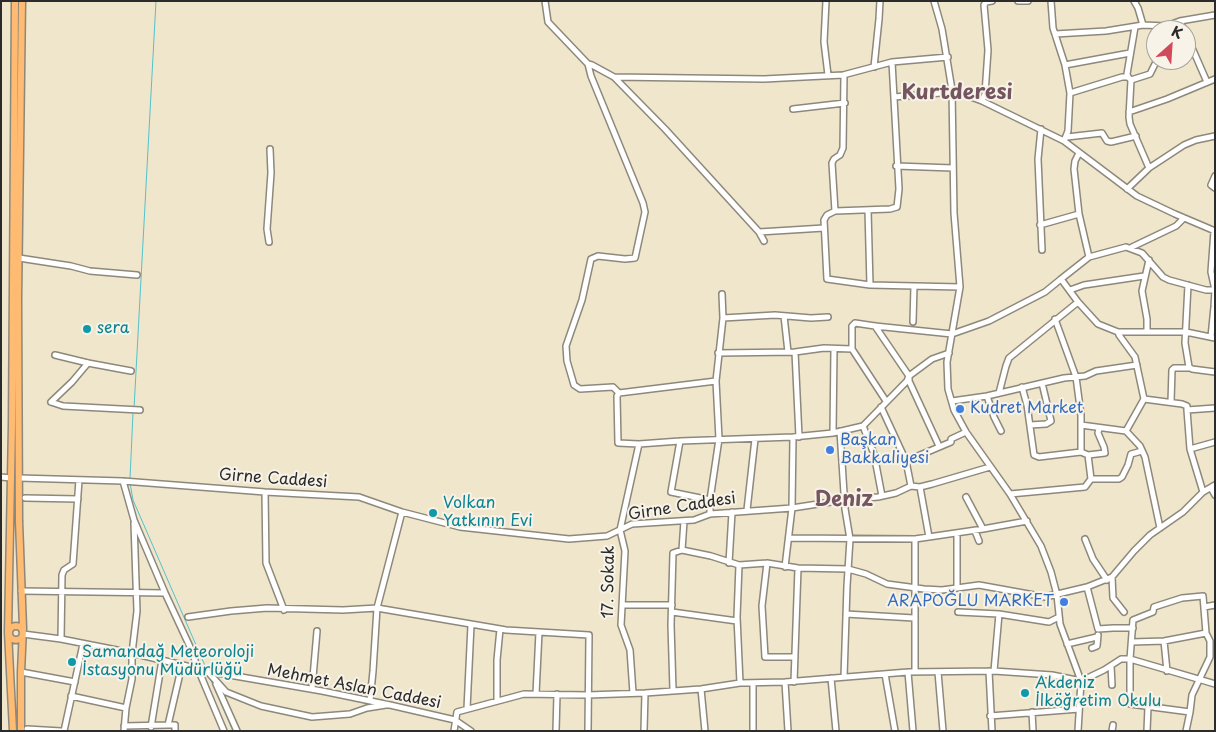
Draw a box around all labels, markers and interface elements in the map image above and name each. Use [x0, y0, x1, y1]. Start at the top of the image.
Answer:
north arrow [1146, 20, 1196, 70]
text: K [1168, 20, 1187, 44]
district label: Kurtderesi [901, 80, 1013, 106]
place label: sera [97, 319, 130, 339]
marker: sera [81, 323, 93, 335]
place label: Kudret Market [970, 399, 1083, 419]
marker: Kudret Market [954, 403, 966, 415]
place label: Başkan Bakkaliyesi [840, 431, 929, 469]
marker: Başkan Bakkaliyesi [824, 444, 836, 456]
street label: Girne Caddesi [218, 466, 328, 492]
district label: Deniz [815, 487, 873, 513]
street label: Girne Caddesi [627, 489, 737, 525]
place label: Volkan Yatkının Evi [443, 494, 533, 532]
marker: Volkan Yatkının Evi [427, 507, 439, 519]
street label: 17. Sokak [599, 545, 619, 619]
place label: ARAPOĞLU MARKET [887, 592, 1054, 612]
marker: ARAPOĞLU MARKET [1058, 596, 1070, 608]
place label: Samandağ Meteoroloji İstasyonu Müdürlüğü [82, 643, 254, 681]
marker: Samandağ Meteoroloji İstasyonu Müdürlüğü [66, 656, 78, 668]
street label: Mehmet Aslan Caddesi [266, 661, 442, 713]
place label: Akdeniz İlköğretim Okulu [1035, 674, 1161, 712]
marker: Akdeniz İlköğretim Okulu [1019, 687, 1031, 699]

